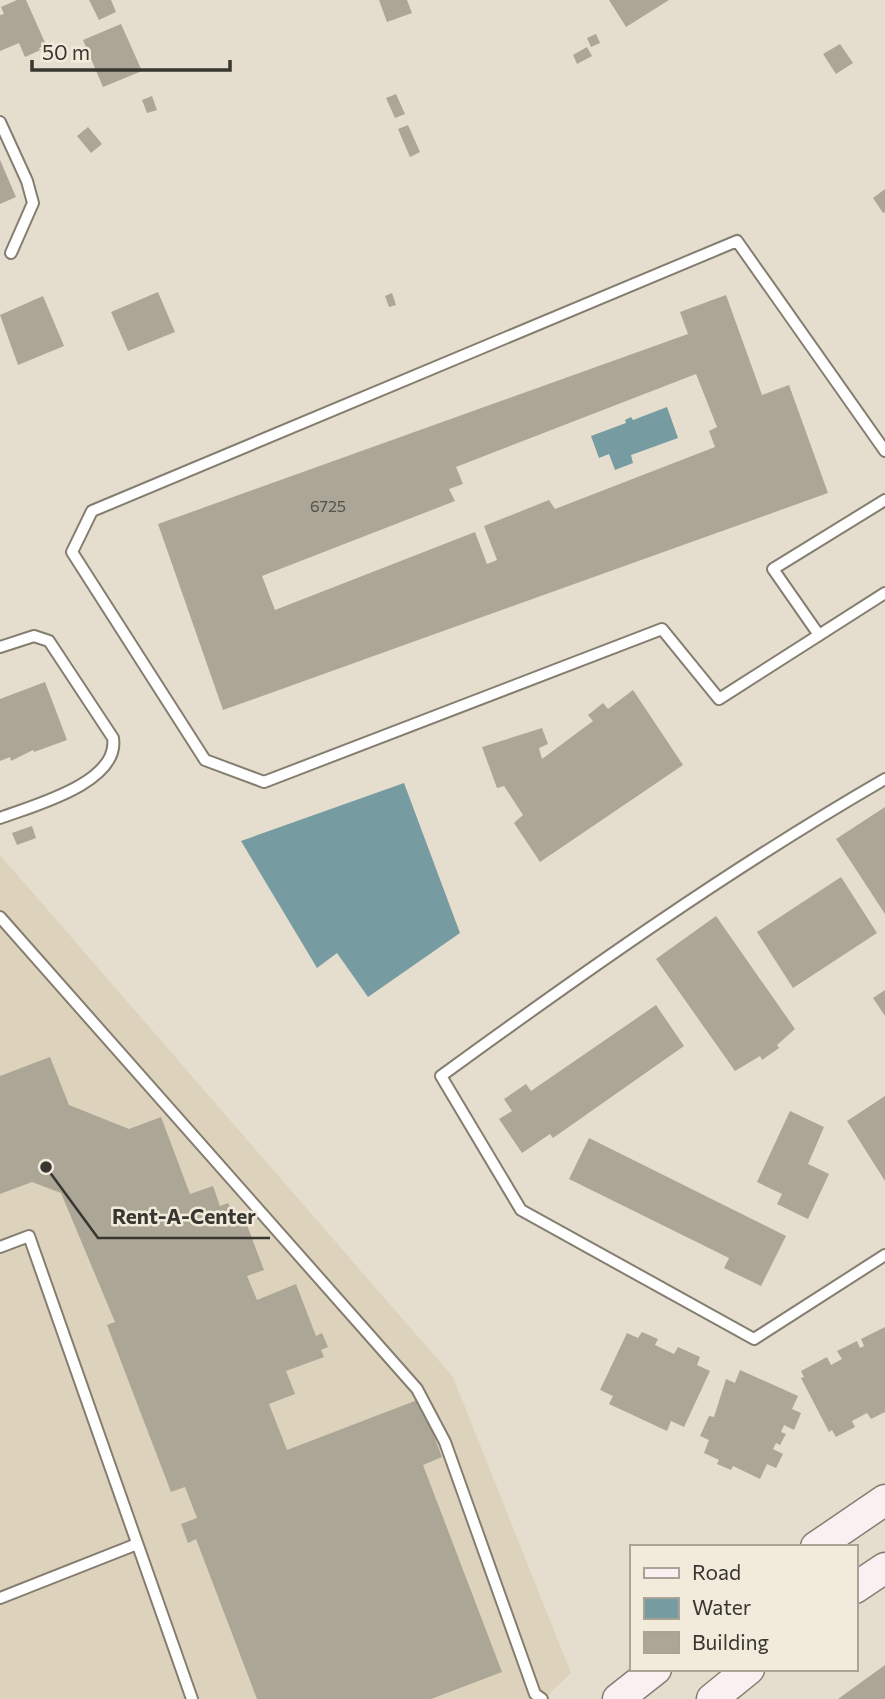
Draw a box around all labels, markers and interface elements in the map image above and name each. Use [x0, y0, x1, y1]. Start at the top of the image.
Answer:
scale bar [32, 28, 229, 72]
text: 50 m [42, 39, 90, 64]
house number: 6725 [310, 496, 346, 515]
callout: Rent-A-Center [98, 1196, 270, 1238]
text: Rent-A-Center [112, 1203, 256, 1228]
legend [630, 1545, 857, 1671]
text: Road [692, 1559, 741, 1584]
text: Water [692, 1594, 751, 1619]
text: Building [692, 1629, 769, 1654]

